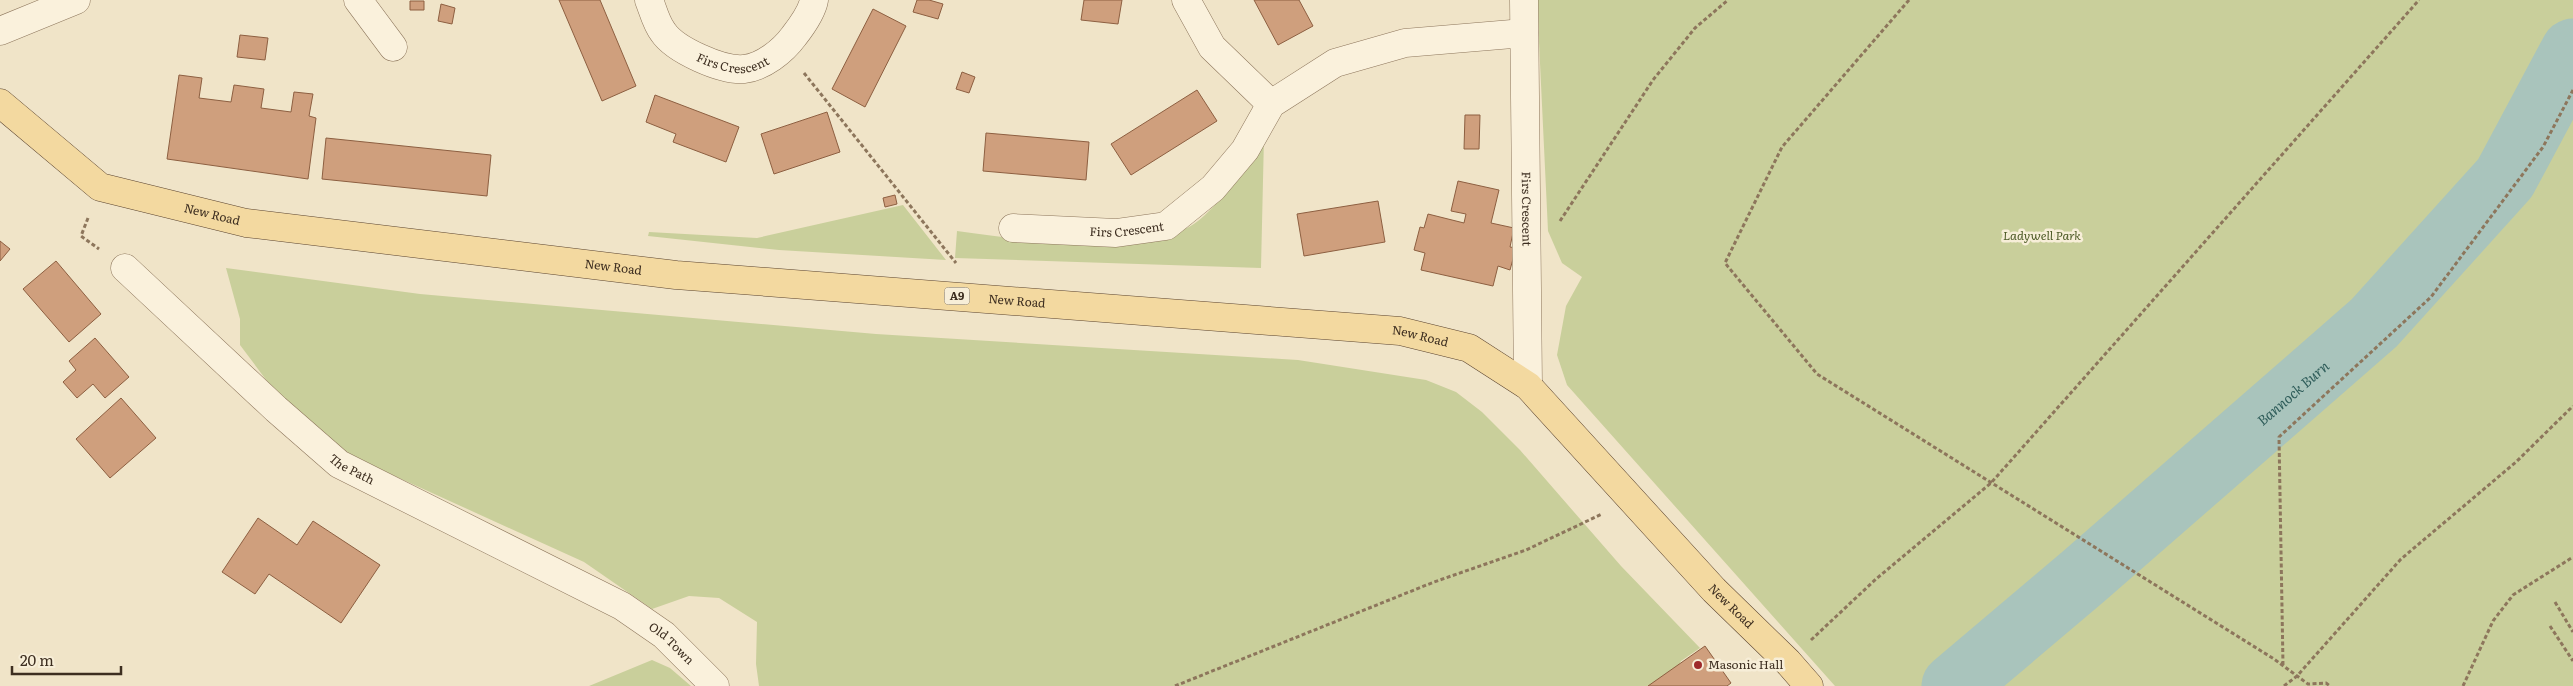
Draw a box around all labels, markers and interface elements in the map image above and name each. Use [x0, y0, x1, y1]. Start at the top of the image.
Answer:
street label: Firs Crescent [694, 48, 772, 77]
street label: Firs Crescent [1518, 171, 1537, 247]
street label: New Road [182, 198, 243, 229]
street label: Firs Crescent [1089, 216, 1165, 241]
park label: Ladywell Park [2003, 226, 2081, 244]
street label: New Road [584, 254, 644, 279]
road number: A9 [944, 288, 970, 304]
street label: New Road [988, 289, 1047, 312]
street label: New Road [1391, 320, 1451, 351]
water label: Bannock Burn [2252, 355, 2333, 430]
street label: The Path [325, 449, 378, 488]
street label: New Road [1705, 579, 1759, 633]
street label: Old Town [646, 617, 699, 668]
scale bar [12, 644, 121, 676]
text: 20 m [20, 648, 54, 671]
place label: Masonic Hall [1708, 655, 1783, 673]
marker: Masonic Hall [1692, 659, 1704, 671]

